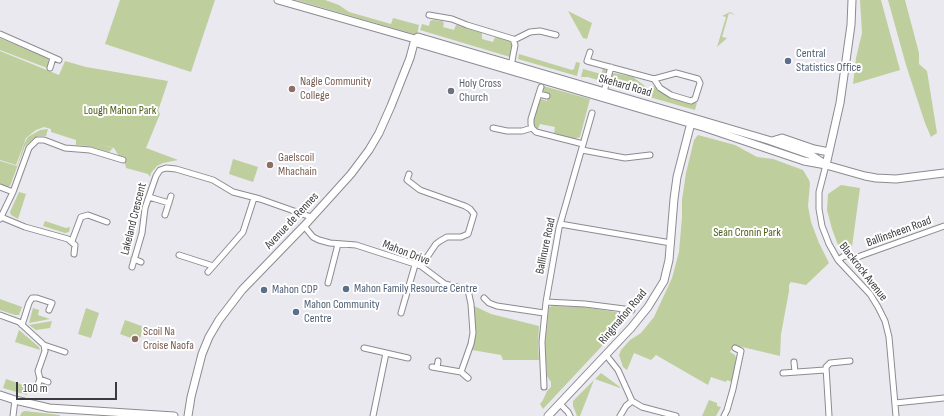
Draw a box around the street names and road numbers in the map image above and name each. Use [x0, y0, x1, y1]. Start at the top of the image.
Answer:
street label: Skehard Road [597, 72, 653, 100]
street label: Lakeland Crescent [118, 181, 150, 257]
street label: Avenue de Rennes [262, 190, 322, 252]
street label: Ballinsheen Road [864, 214, 934, 250]
street label: Ballinure Road [533, 217, 559, 275]
street label: Mahon Drive [380, 237, 432, 269]
street label: Blackrock Avenue [836, 240, 890, 304]
street label: Ringmahon Road [596, 287, 650, 347]

